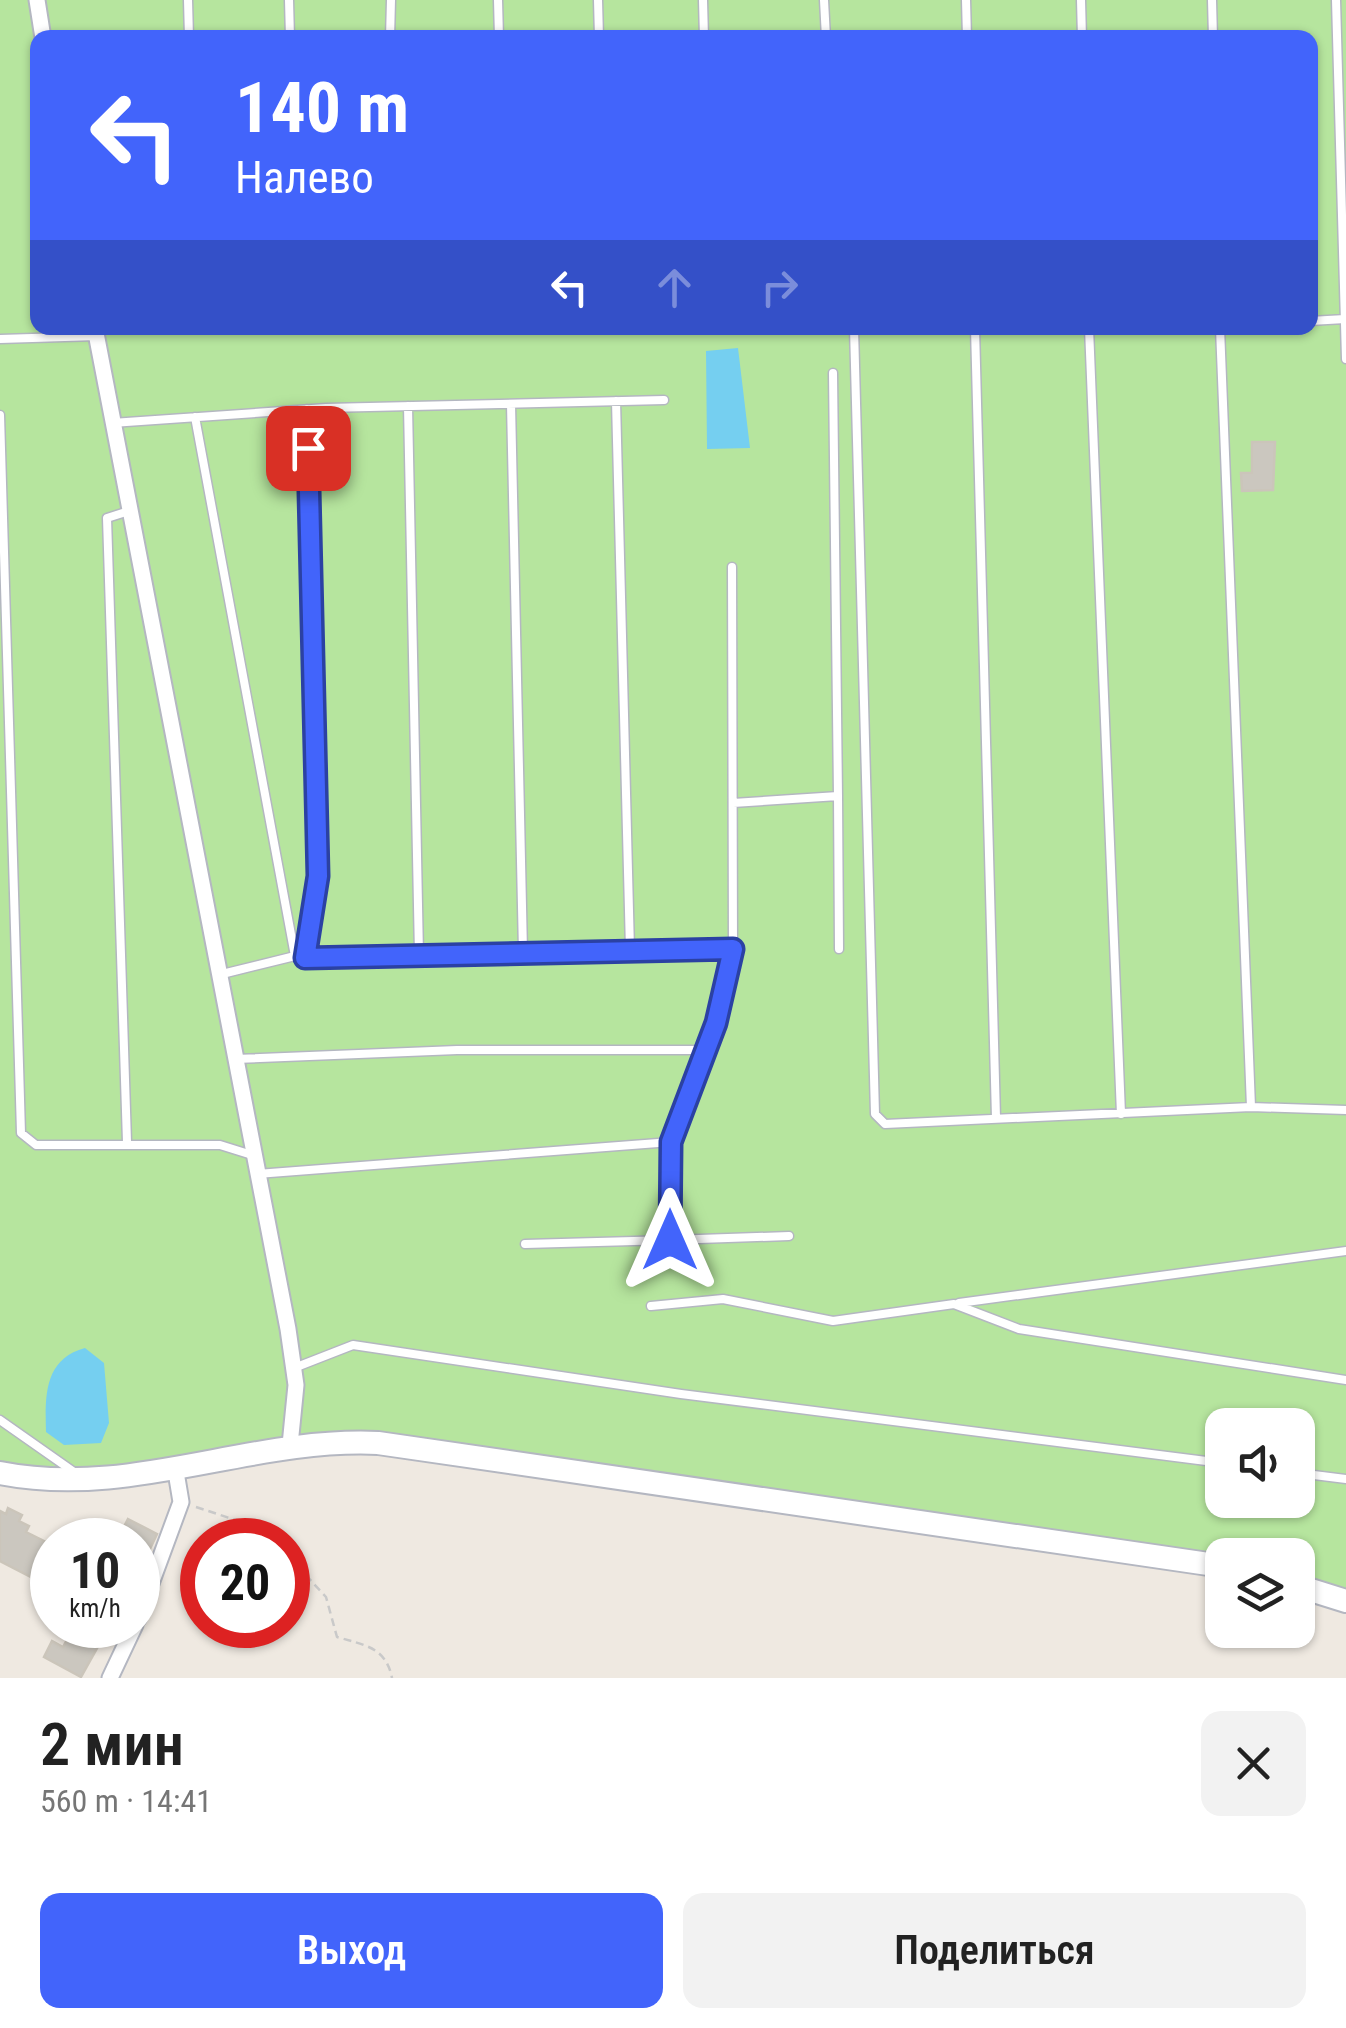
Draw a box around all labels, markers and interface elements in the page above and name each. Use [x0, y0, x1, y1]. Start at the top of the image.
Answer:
text: 140 m [235, 67, 409, 149]
icon: left [70, 70, 200, 200]
text: Налево [235, 151, 374, 204]
icon: left [542, 260, 597, 315]
icon: ahead [647, 260, 702, 315]
icon: right [752, 260, 807, 315]
pin [266, 406, 351, 491]
icon: arrive [281, 421, 336, 476]
position arrow [618, 1188, 722, 1292]
map controls [1205, 1408, 1315, 1648]
button: sound [1205, 1408, 1315, 1518]
speed limit sign: 20 [180, 1518, 310, 1648]
button: layers [1205, 1538, 1315, 1648]
text: 10 [70, 1542, 120, 1600]
text: km/h [69, 1594, 121, 1623]
text: 2 мин [40, 1709, 184, 1780]
button: close [1201, 1711, 1306, 1816]
text: 560 m · 14:41 [40, 1782, 212, 1820]
button: Выход [40, 1893, 663, 2008]
button: Поделиться [683, 1893, 1306, 2008]

